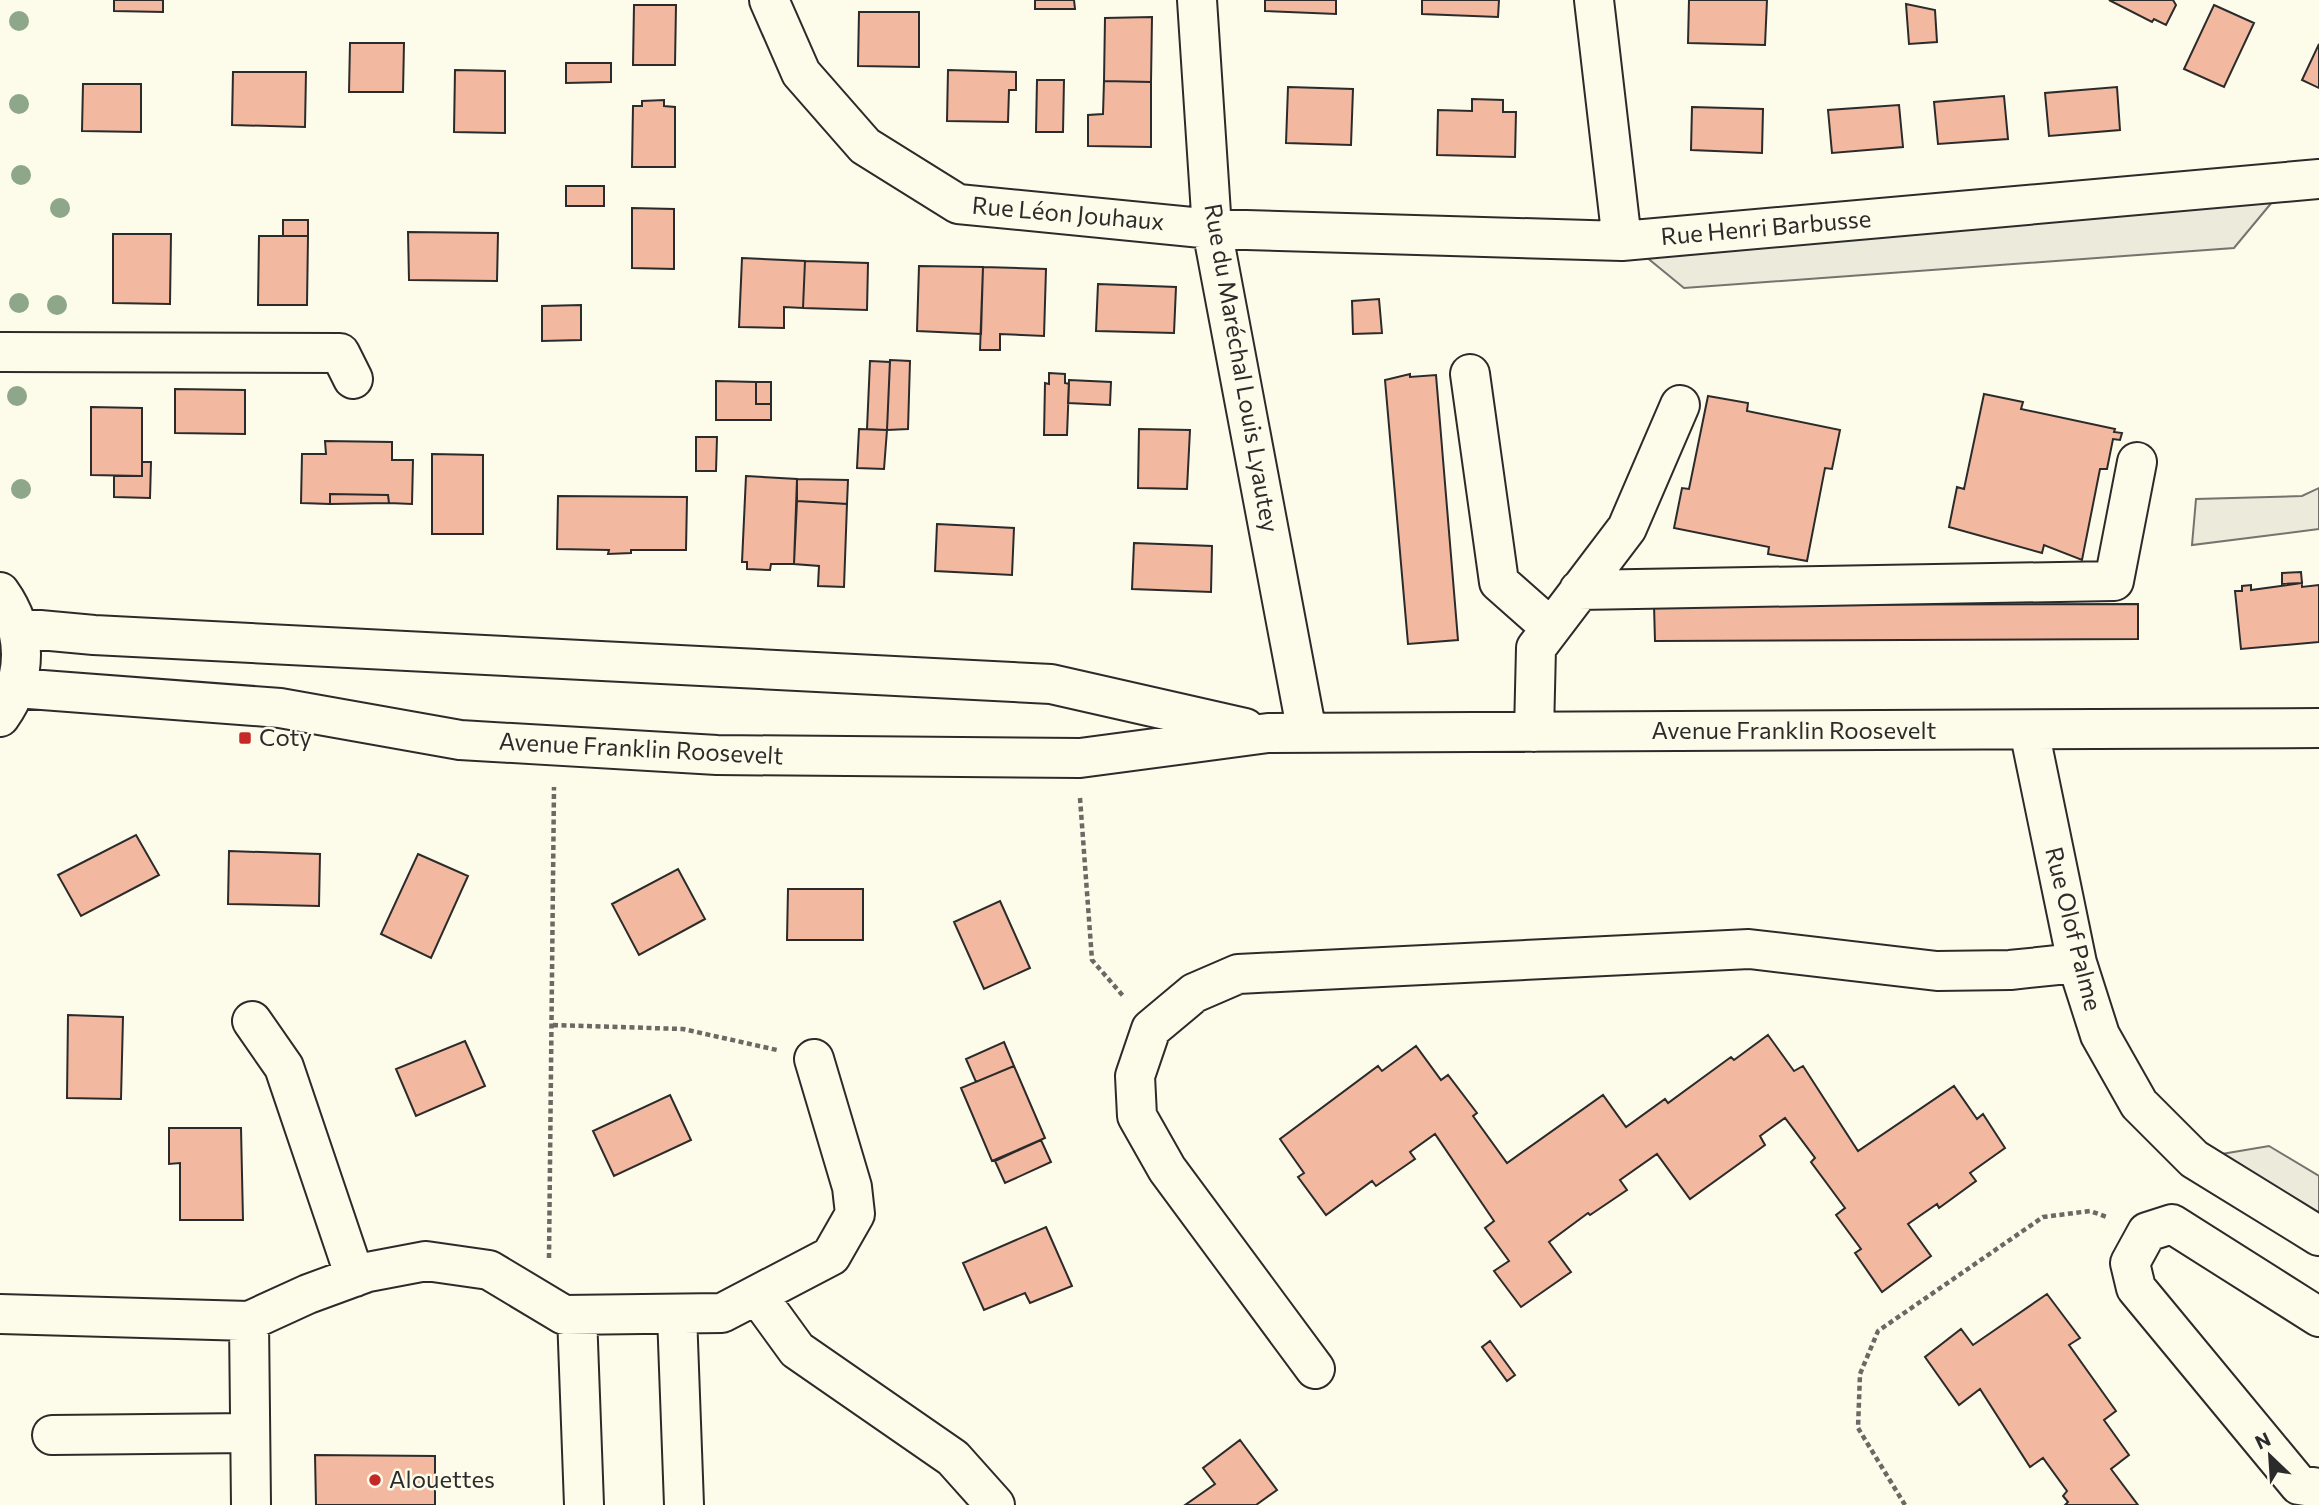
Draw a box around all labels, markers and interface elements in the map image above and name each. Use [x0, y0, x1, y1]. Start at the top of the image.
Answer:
street label: Rue Léon Jouhaux [971, 190, 1166, 235]
street label: Rue du Maréchal Louis Lyautey [1199, 201, 1286, 534]
street label: Rue Henri Barbusse [1659, 203, 1872, 250]
street label: Avenue Franklin Roosevelt [1652, 715, 1937, 744]
place label: Coty [259, 722, 312, 751]
street label: Avenue Franklin Roosevelt [498, 726, 784, 769]
marker: Coty [237, 730, 253, 746]
street label: Rue Olof Palme [2040, 844, 2109, 1014]
north arrow [2235, 1421, 2305, 1491]
text: N [2251, 1427, 2274, 1454]
place label: Alouettes [389, 1464, 495, 1493]
marker: Alouettes [367, 1472, 383, 1488]

